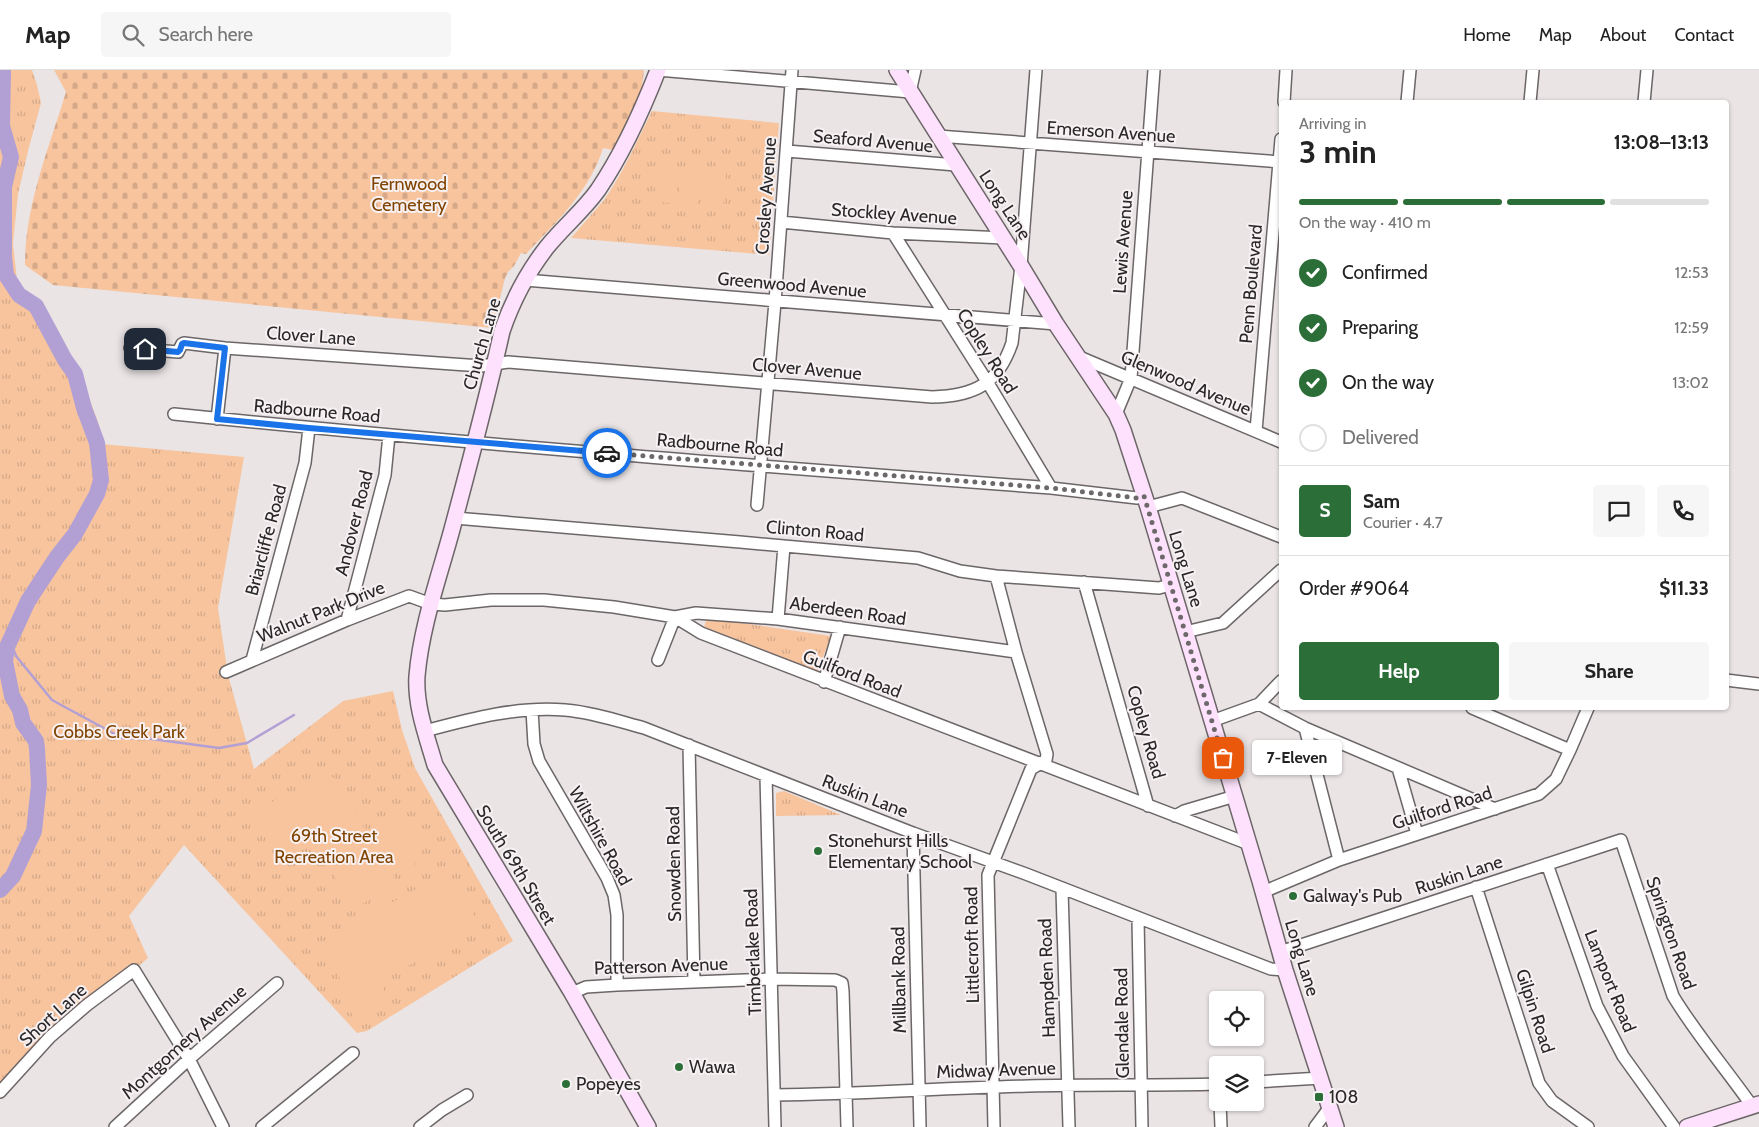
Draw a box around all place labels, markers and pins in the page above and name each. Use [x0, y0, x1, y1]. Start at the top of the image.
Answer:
pin [124, 328, 166, 370]
pin [1202, 737, 1244, 779]
callout: 7-Eleven [1253, 740, 1343, 776]
place label: Stonehurst Hills Elementary School [828, 830, 973, 873]
marker: Stonehurst Hills Elementary School [812, 845, 824, 857]
place label: Galway's Pub [1303, 885, 1402, 907]
marker: Galway's Pub [1287, 890, 1299, 902]
place label: Wawa [689, 1056, 736, 1078]
marker: Wawa [673, 1061, 685, 1073]
place label: Popeyes [576, 1073, 641, 1095]
marker: Popeyes [560, 1078, 572, 1090]
place label: 108 [1329, 1086, 1358, 1108]
marker: 108 [1313, 1091, 1325, 1103]

